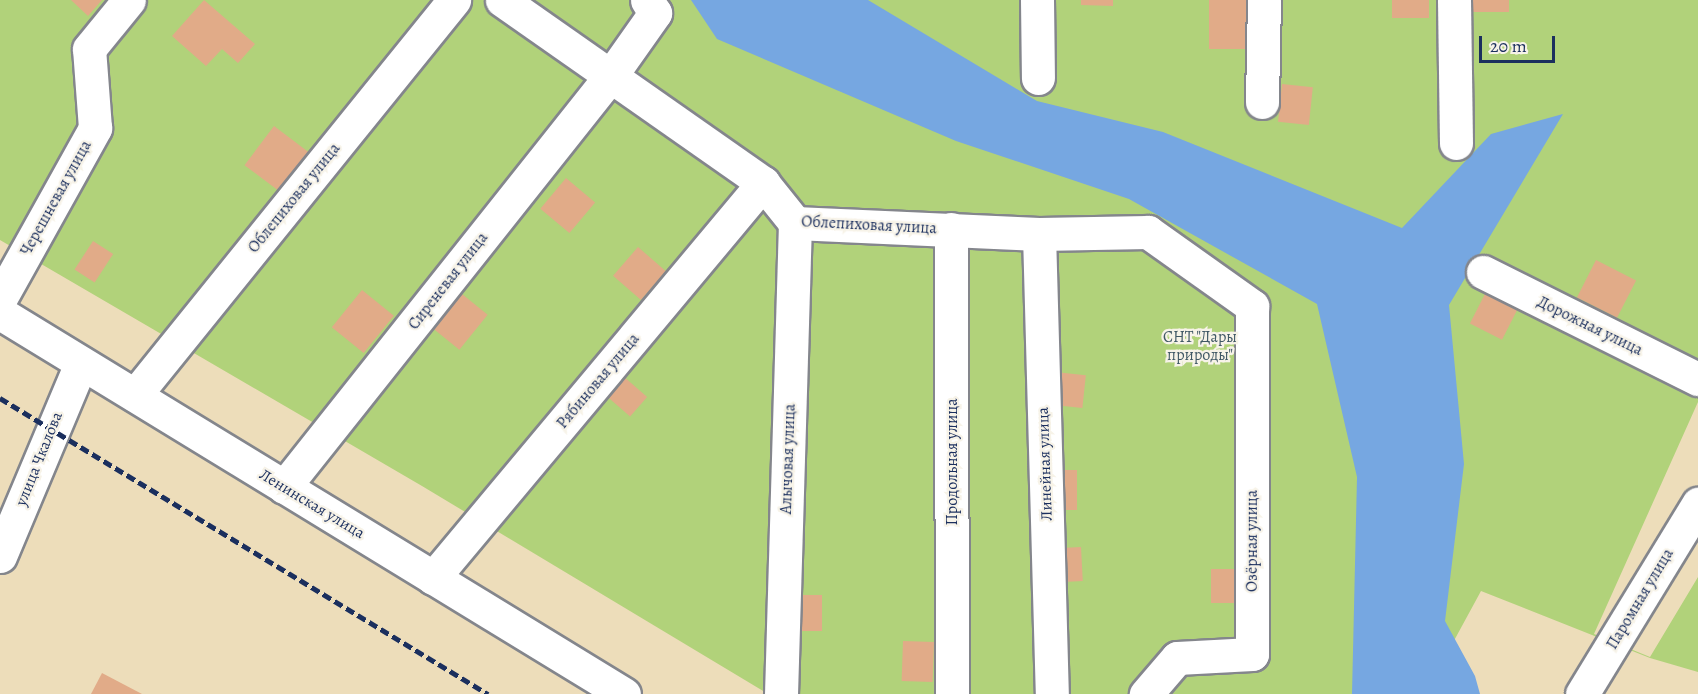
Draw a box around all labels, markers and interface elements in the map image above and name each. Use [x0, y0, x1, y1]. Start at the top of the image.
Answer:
scale bar [1482, 24, 1558, 62]
text: 20 m [1490, 34, 1527, 58]
street label: Черешневая улица [16, 137, 96, 259]
street label: Облепиховая улица [244, 139, 344, 257]
street label: Облепиховая улица [801, 212, 937, 238]
street label: Сиреневая улица [404, 229, 492, 333]
street label: Дорожная улица [1534, 292, 1646, 360]
park label: СНТ "Дары природы" [1163, 327, 1237, 365]
street label: Рябиновая улица [553, 329, 643, 433]
street label: Продольная улица [942, 398, 962, 526]
street label: Алычовая улица [776, 403, 800, 515]
street label: Линейная улица [1033, 407, 1057, 521]
street label: улица Чкалова [11, 409, 67, 509]
street label: Ленинская улица [256, 465, 368, 543]
street label: Озёрная улица [1242, 490, 1262, 592]
street label: Паромная улица [1602, 545, 1678, 653]

